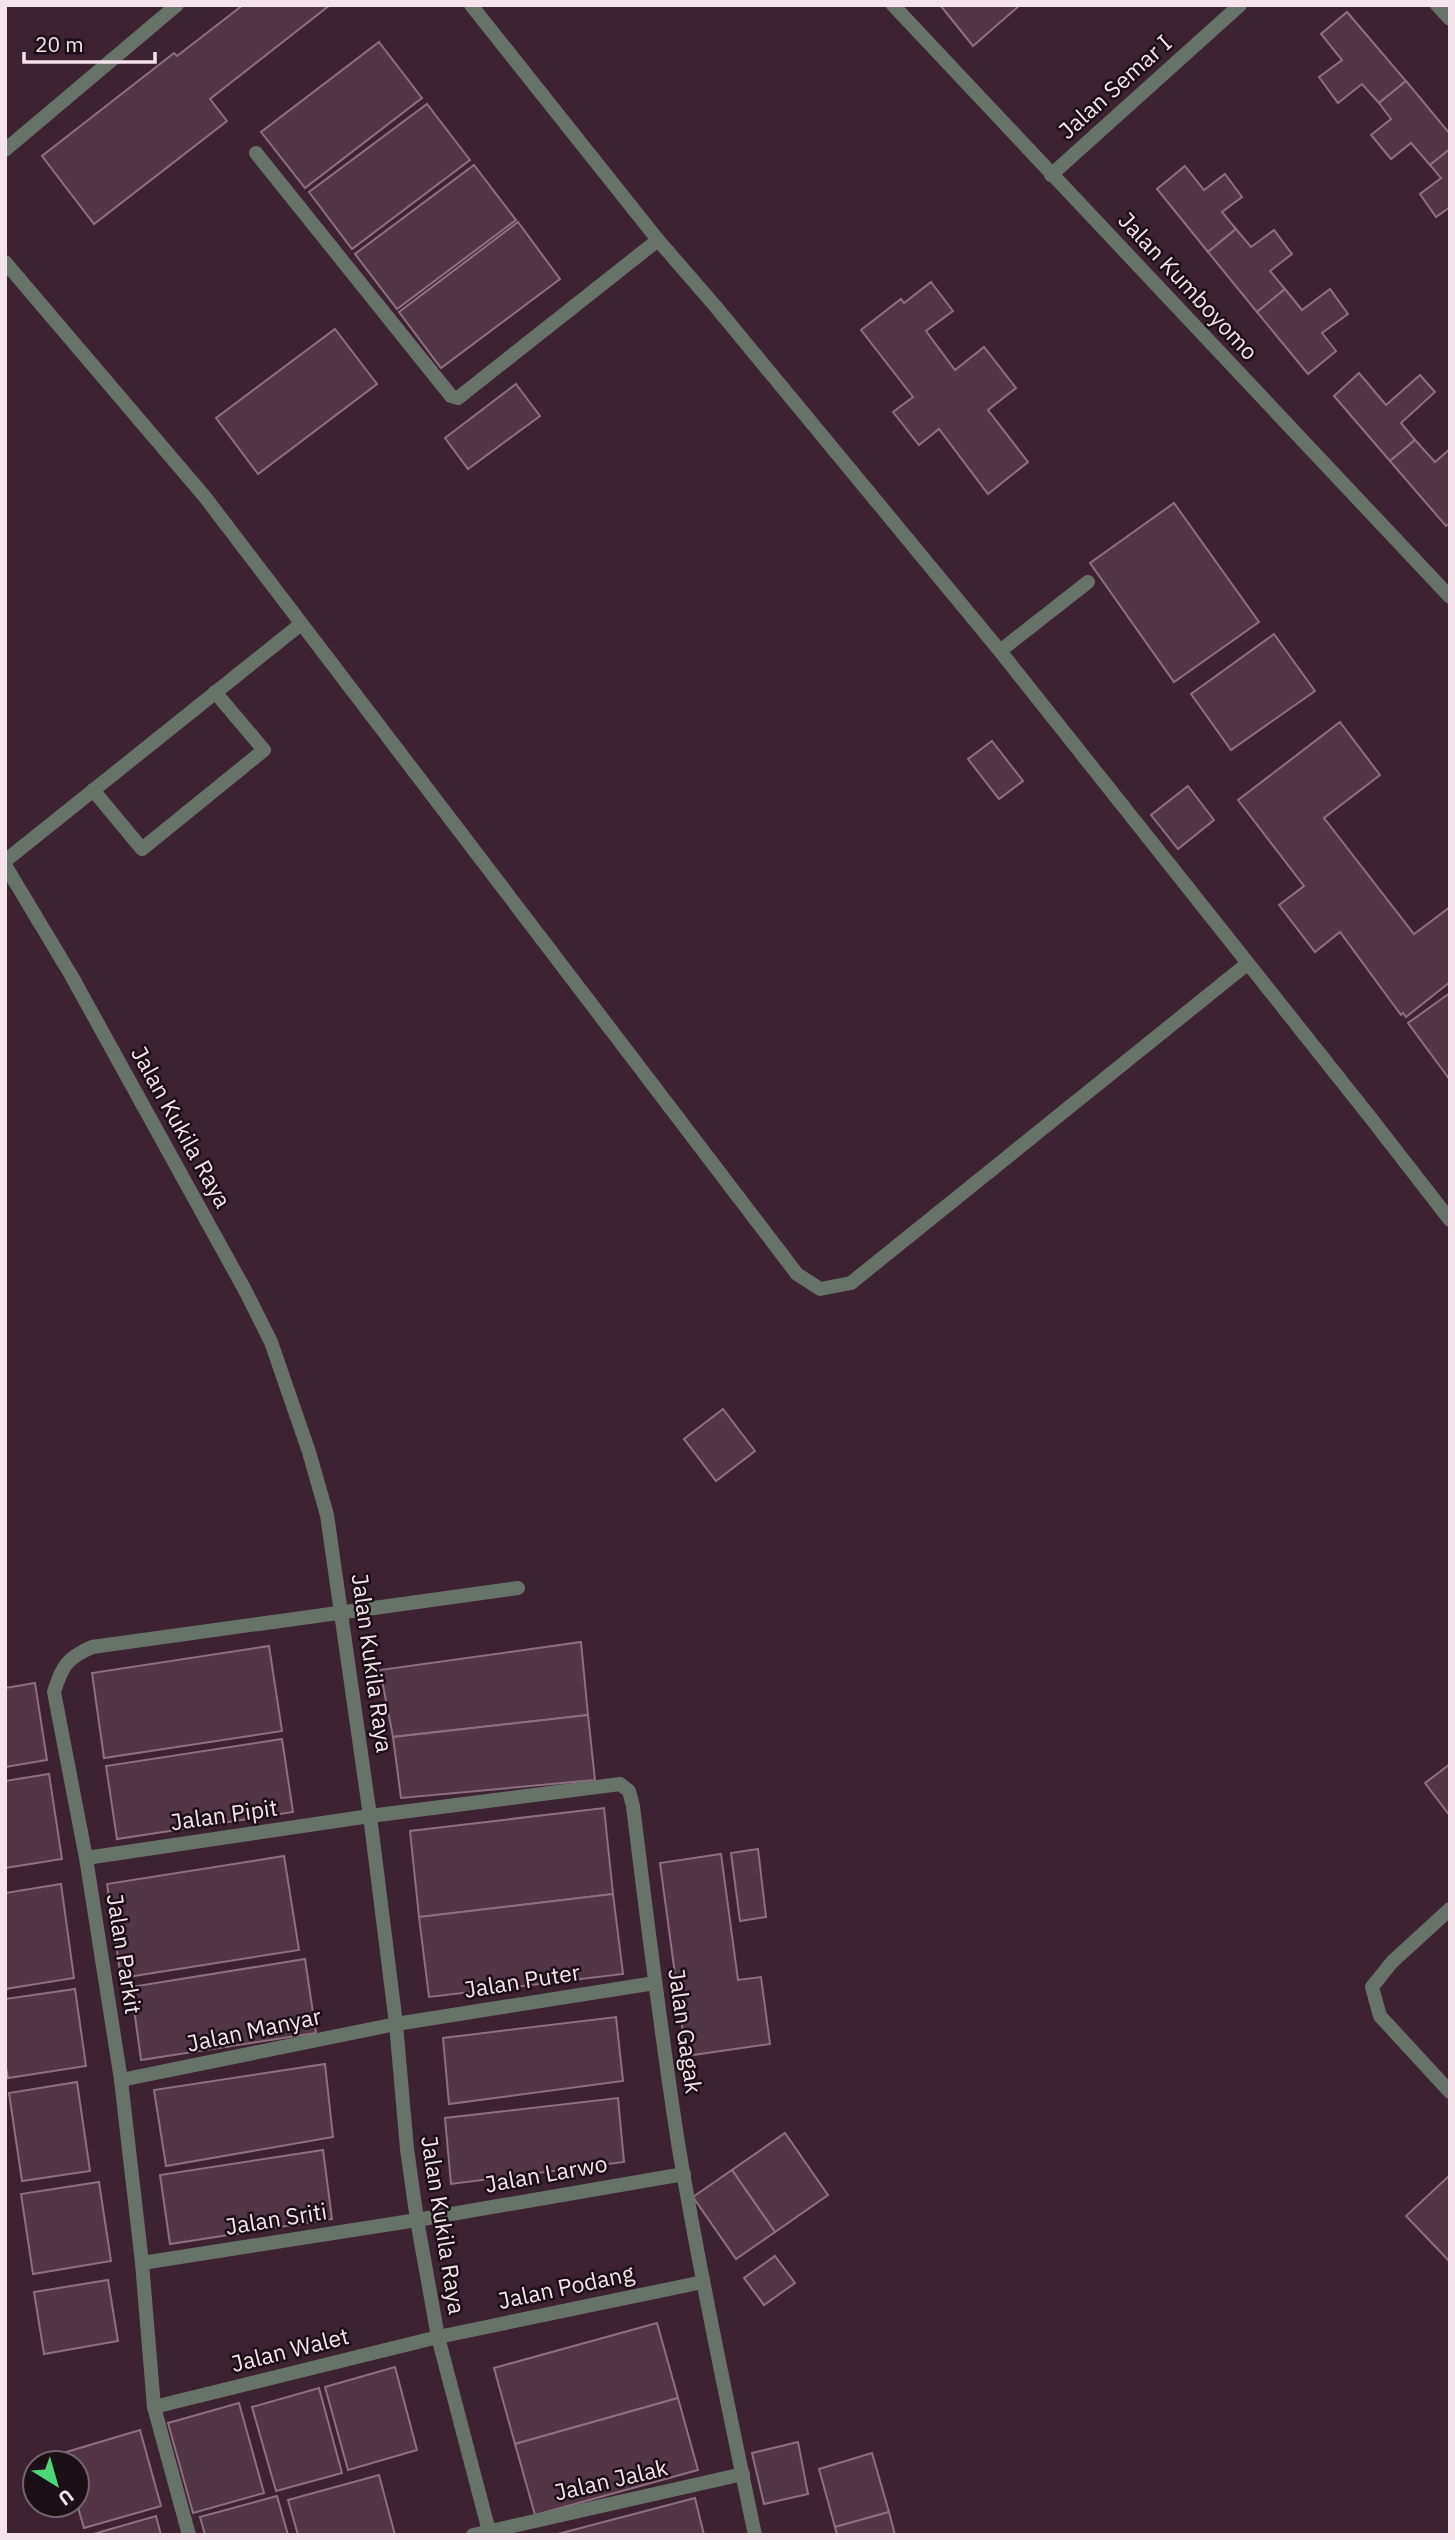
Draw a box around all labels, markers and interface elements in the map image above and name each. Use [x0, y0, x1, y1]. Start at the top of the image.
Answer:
scale bar [24, 21, 156, 65]
street label: Jalan Semar I [1051, 27, 1177, 145]
text: 20 m [35, 30, 84, 58]
street label: Jalan Kumboyomo [1112, 205, 1265, 366]
street label: Jalan Kukila Raya [125, 1040, 239, 1213]
street label: Jalan Kukila Raya [346, 1571, 400, 1754]
street label: Jalan Pipit [168, 1792, 279, 1836]
street label: Jalan Parkit [101, 1892, 149, 2016]
street label: Jalan Puter [462, 1956, 583, 2004]
street label: Jalan Gagak [662, 1966, 710, 2095]
street label: Jalan Manyar [184, 2000, 324, 2058]
street label: Jalan Kukila Raya [415, 2133, 473, 2316]
street label: Jalan Larwo [482, 2147, 609, 2199]
street label: Jalan Sriti [223, 2195, 329, 2241]
street label: Jalan Podang [495, 2257, 637, 2315]
street label: Jalan Walet [228, 2320, 352, 2378]
north arrow [21, 2449, 91, 2519]
street label: Jalan Jalak [551, 2451, 671, 2507]
text: U [54, 2484, 79, 2511]

